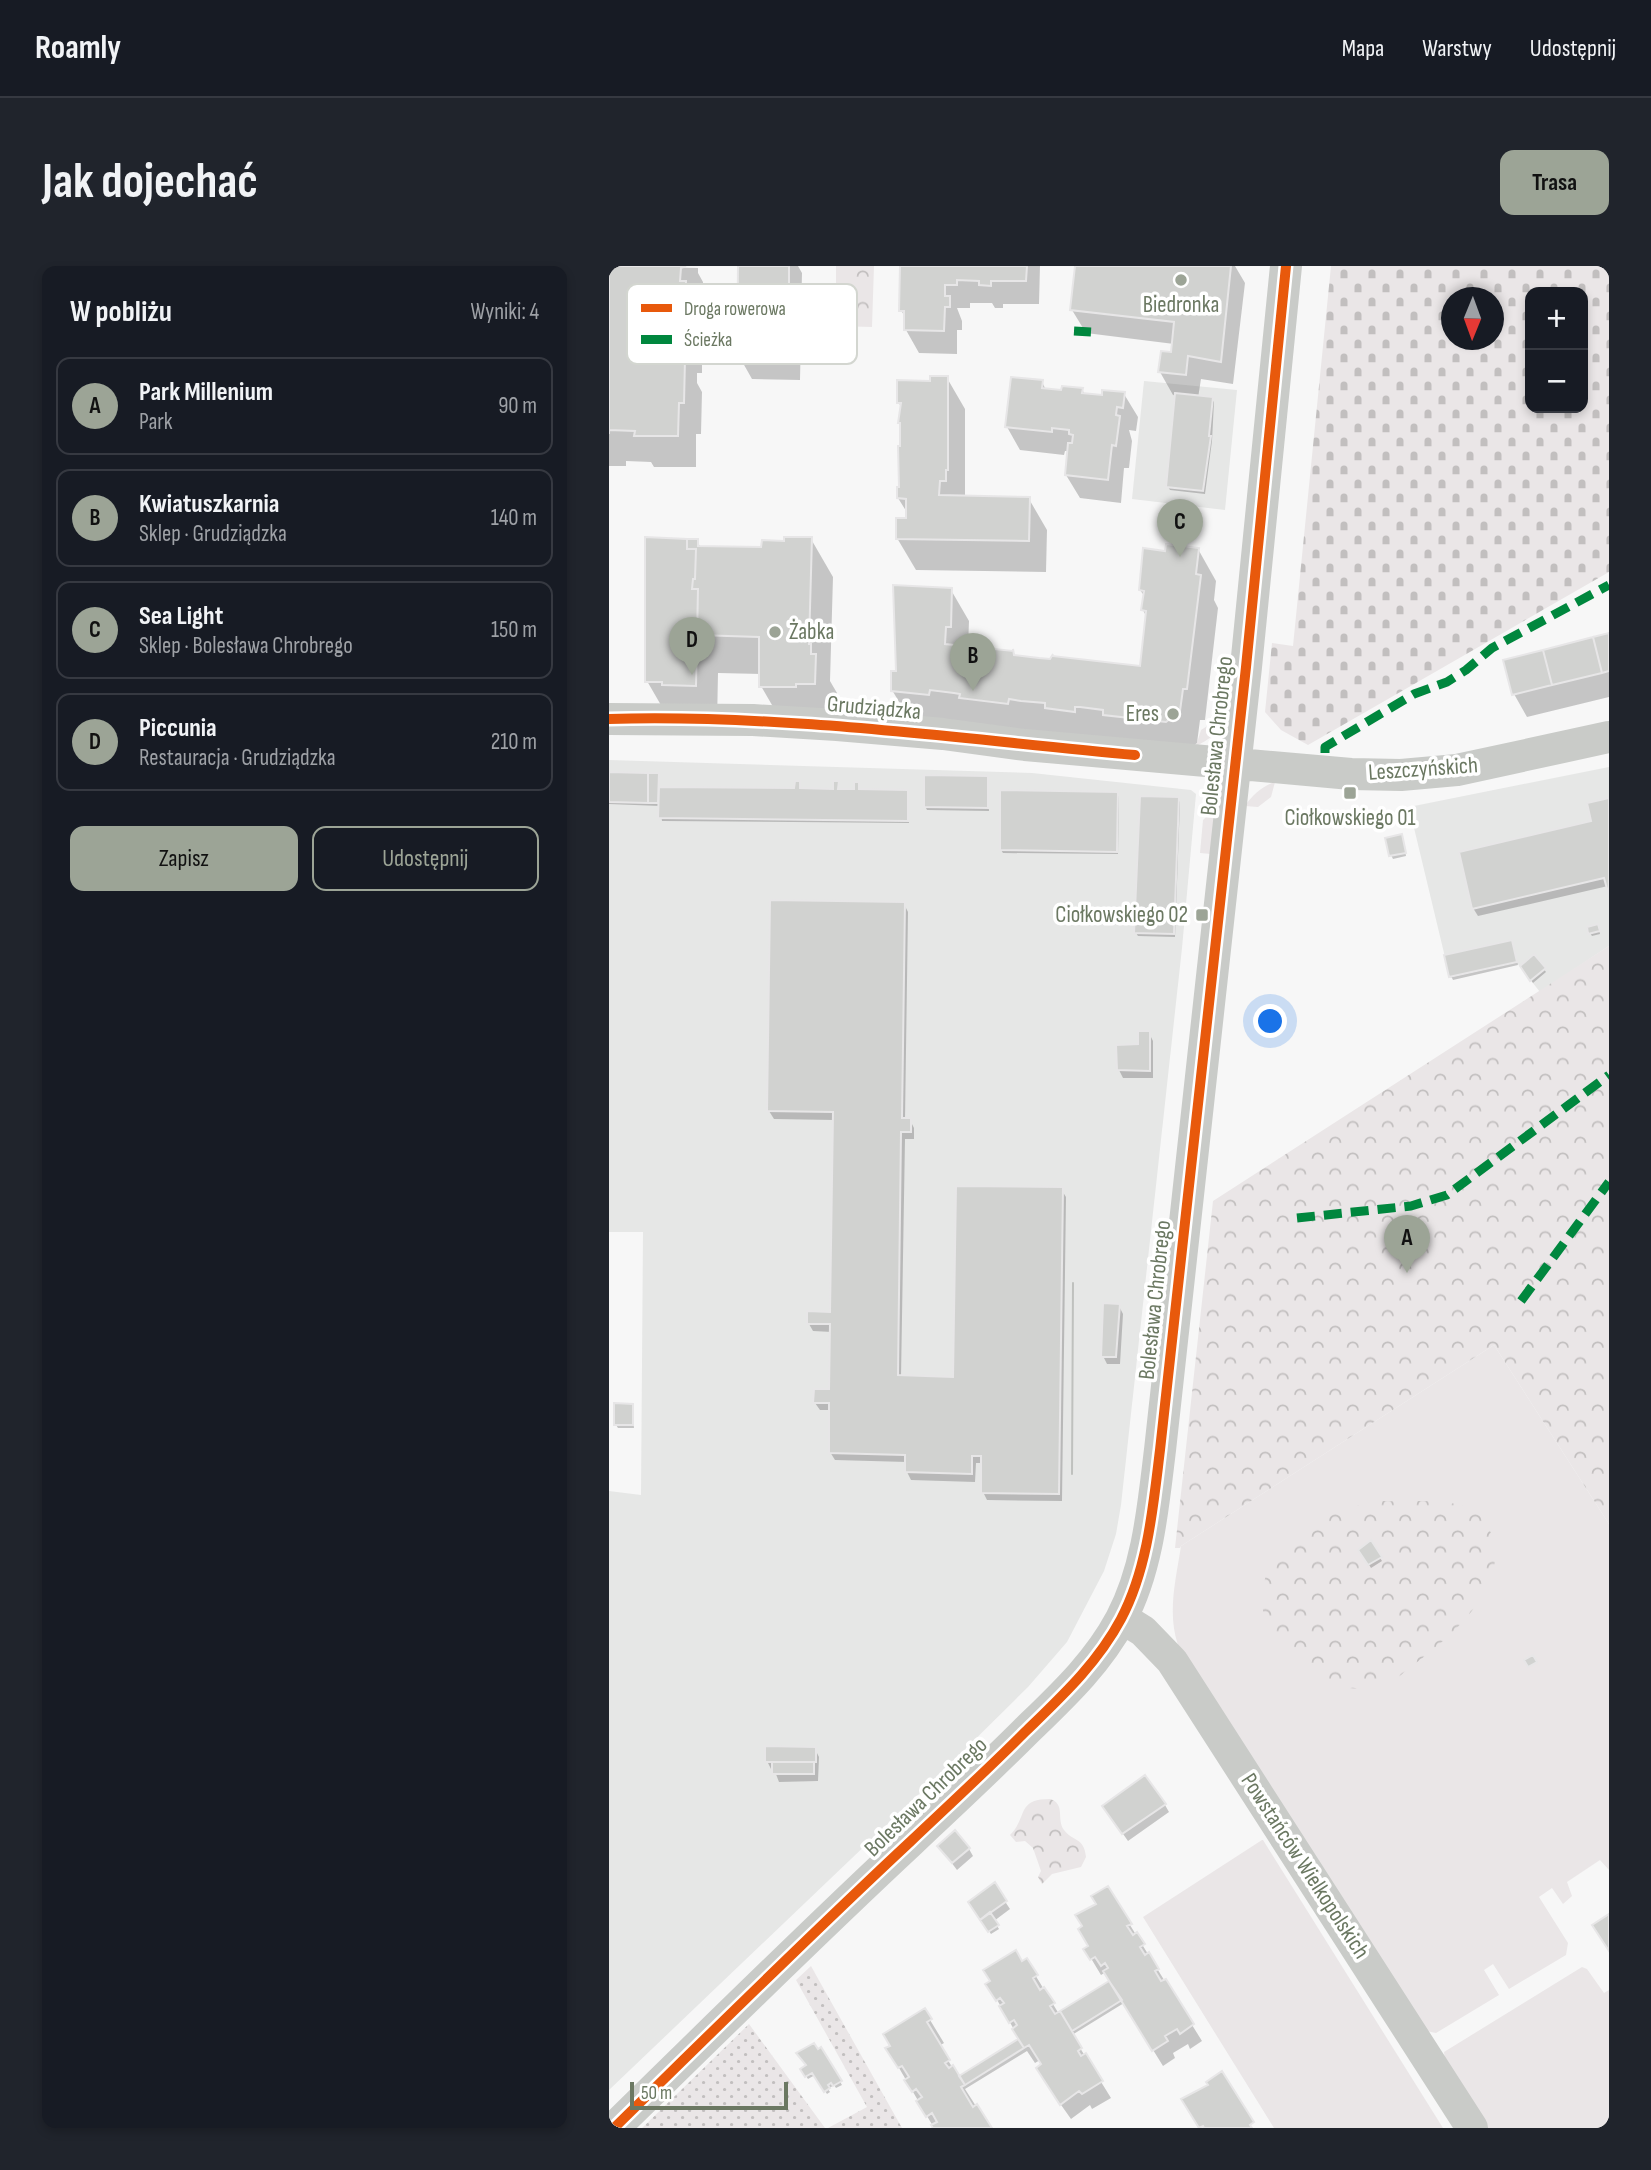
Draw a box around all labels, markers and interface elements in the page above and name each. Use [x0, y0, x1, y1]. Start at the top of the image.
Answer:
text: Roamly [35, 28, 121, 68]
text: Mapa [1342, 34, 1384, 63]
text: Warstwy [1422, 34, 1492, 63]
text: Udostępnij [1530, 34, 1616, 63]
button: Trasa [1500, 150, 1609, 215]
text: Jak dojechać [42, 153, 258, 212]
marker: Biedronka [1173, 272, 1189, 288]
legend [627, 284, 857, 364]
north arrow [1441, 287, 1504, 350]
map controls [1525, 287, 1588, 413]
button: + [1525, 287, 1588, 350]
place label: Biedronka [1143, 291, 1219, 319]
text: W pobliżu [70, 294, 172, 330]
text: Wyniki: 4 [471, 298, 539, 326]
text: Droga rowerowa [684, 298, 786, 321]
text: Ścieżka [684, 329, 732, 352]
button: − [1525, 350, 1588, 413]
text: Park Millenium [139, 377, 273, 408]
text: A [90, 392, 100, 420]
text: 90 m [498, 392, 537, 420]
text: Park [139, 408, 173, 436]
text: Kwiatuszkarnia [139, 489, 279, 520]
pin: C [1157, 499, 1203, 557]
text: B [90, 504, 100, 532]
text: 140 m [491, 504, 537, 532]
text: Sklep · Grudziądzka [139, 520, 287, 548]
text: Sea Light [139, 601, 223, 632]
text: C [89, 616, 101, 644]
text: 150 m [491, 616, 537, 644]
pin: D [669, 617, 715, 675]
place label: Żabka [789, 618, 834, 646]
marker: Żabka [767, 624, 783, 640]
text: Sklep · Bolesława Chrobrego [139, 632, 353, 660]
pin: B [950, 633, 996, 691]
street label: Bolesława Chrobrego [1195, 655, 1239, 817]
street label: Grudziądzka [826, 690, 922, 726]
place label: Eres [1126, 700, 1159, 728]
marker: Eres [1165, 706, 1181, 722]
text: Piccunia [139, 713, 217, 744]
text: D [89, 728, 101, 756]
text: 210 m [491, 728, 537, 756]
text: Restauracja · Grudziądzka [139, 744, 336, 772]
street label: Leszczyńskich [1367, 751, 1479, 787]
marker: Ciołkowskiego 01 [1342, 785, 1358, 801]
place label: Ciołkowskiego 01 [1284, 804, 1416, 832]
button: Zapisz [70, 826, 298, 891]
button: Udostępnij [312, 826, 539, 891]
place label: Ciołkowskiego 02 [1055, 901, 1188, 929]
marker: Ciołkowskiego 02 [1194, 907, 1210, 923]
your location [1253, 1004, 1287, 1038]
pin: A [1384, 1215, 1430, 1273]
street label: Bolesława Chrobrego [1133, 1219, 1177, 1381]
street label: Bolesława Chrobrego [859, 1731, 993, 1863]
street label: Powstańców Wielkopolskich [1235, 1768, 1375, 1964]
scale bar [630, 2079, 787, 2111]
text: 50 m [641, 2082, 672, 2105]

